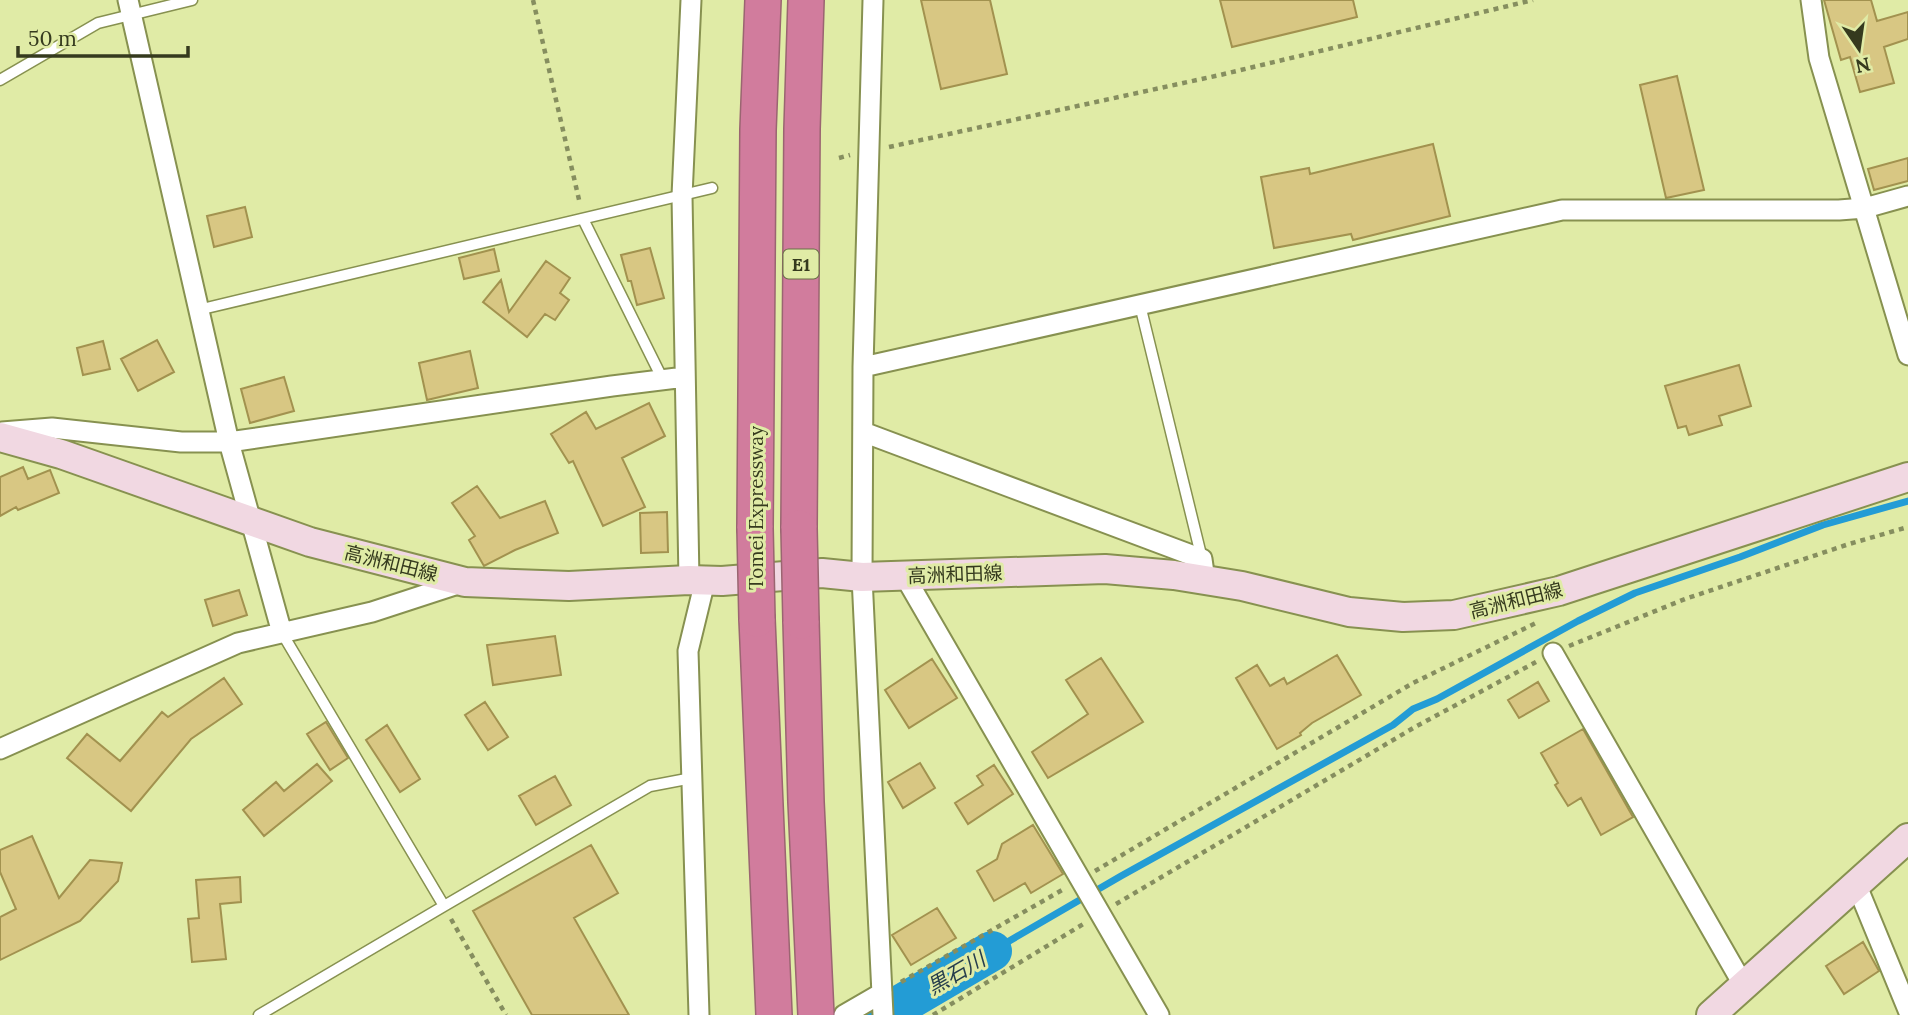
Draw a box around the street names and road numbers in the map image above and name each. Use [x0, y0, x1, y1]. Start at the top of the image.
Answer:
road number: E1 [784, 250, 818, 278]
street label: Tomei Expressway [744, 426, 768, 590]
street label: 高洲和田線 [342, 540, 440, 586]
street label: 高洲和田線 [907, 560, 1003, 588]
street label: 高洲和田線 [1467, 577, 1565, 623]

